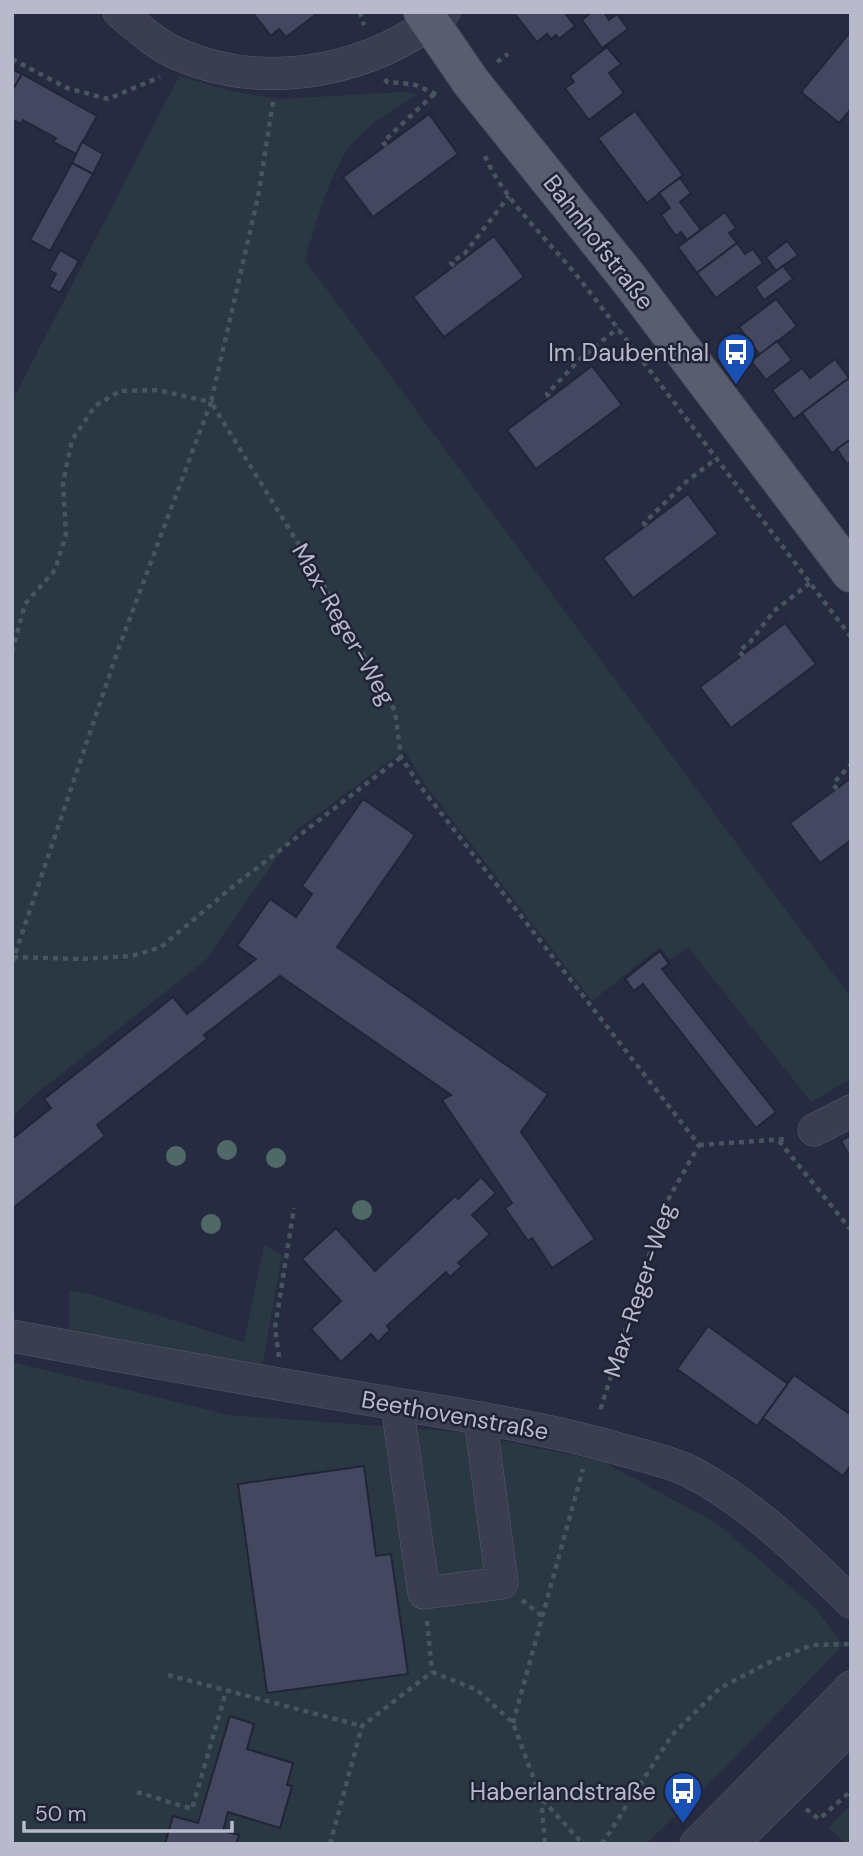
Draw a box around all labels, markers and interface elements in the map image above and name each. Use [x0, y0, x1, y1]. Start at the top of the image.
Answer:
street label: Bahnhofstraße [537, 168, 661, 316]
bus stop icon: Im Daubenthal [715, 331, 757, 386]
place label: Im Daubenthal [548, 337, 709, 368]
street label: Max-Reger-Weg [285, 538, 403, 710]
street label: Max-Reger-Weg [596, 1199, 682, 1381]
street label: Beethovenstraße [359, 1383, 551, 1447]
bus stop icon: Haberlandstraße [662, 1770, 704, 1825]
place label: Haberlandstraße [470, 1776, 656, 1807]
scale bar [24, 1790, 233, 1834]
text: 50 m [35, 1800, 86, 1828]

